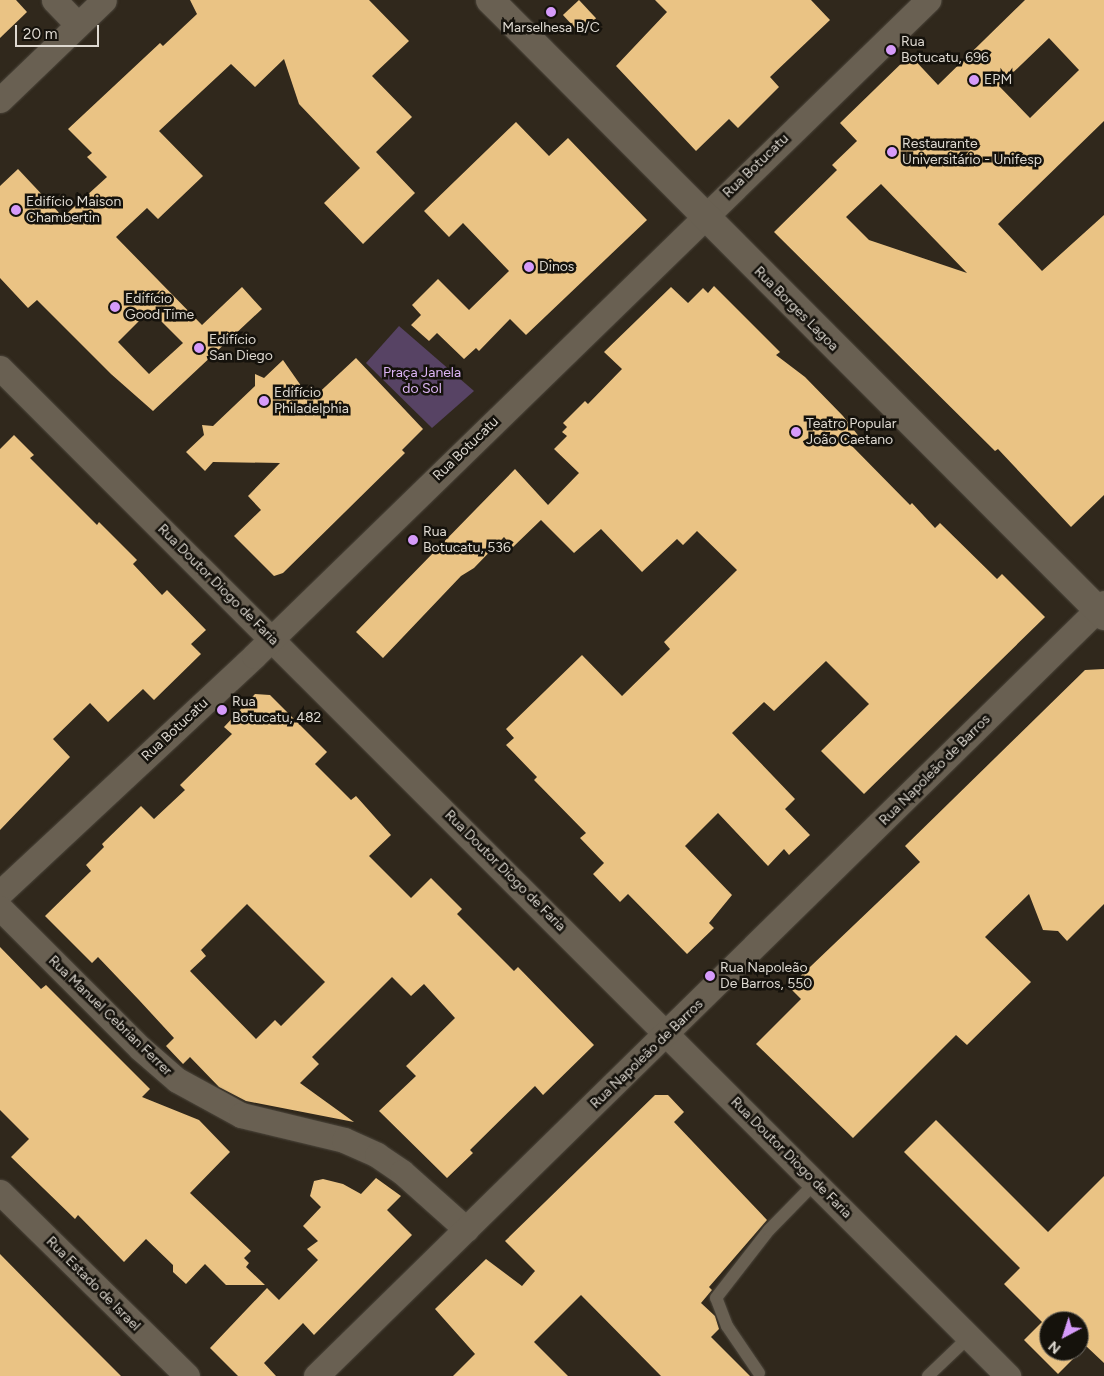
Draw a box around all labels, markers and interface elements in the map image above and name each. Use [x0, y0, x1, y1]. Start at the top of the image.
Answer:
marker: Marselhesa B/C [545, 6, 557, 18]
scale bar [18, 15, 101, 47]
place label: Marselhesa B/C [502, 20, 600, 36]
text: 20 m [23, 25, 57, 43]
place label: Rua Botucatu, 696 [901, 34, 989, 66]
marker: Rua Botucatu, 696 [885, 44, 897, 56]
place label: EPM [984, 72, 1012, 88]
marker: EPM [968, 74, 980, 86]
street label: Rua Botucatu [720, 131, 792, 201]
place label: Restaurante Universitário - Unifesp [902, 136, 1042, 168]
marker: Restaurante Universitário - Unifesp [886, 146, 898, 158]
place label: Edifício Maison Chambertin [26, 194, 121, 226]
marker: Edifício Maison Chambertin [10, 204, 22, 216]
place label: Dinos [539, 259, 574, 275]
marker: Dinos [523, 261, 535, 273]
street label: Rua Borges Lagoa [750, 263, 842, 355]
place label: Edifício Good Time [125, 291, 194, 324]
marker: Edifício Good Time [109, 301, 121, 313]
place label: Edifício San Diego [209, 332, 273, 364]
marker: Edifício San Diego [193, 342, 205, 354]
park label: Praça Janela do Sol [383, 365, 461, 398]
place label: Edifício Philadelphia [274, 385, 349, 418]
marker: Edifício Philadelphia [258, 395, 270, 407]
street label: Rua Botucatu [430, 414, 502, 484]
place label: Teatro Popular João Caetano [806, 416, 896, 448]
marker: Teatro Popular João Caetano [790, 426, 802, 438]
street label: Rua Doutor Diogo de Faria [154, 521, 282, 649]
place label: Rua Botucatu, 536 [423, 524, 511, 556]
marker: Rua Botucatu, 536 [407, 534, 419, 546]
place label: Rua Botucatu, 482 [232, 694, 321, 726]
street label: Rua Botucatu [138, 695, 212, 765]
marker: Rua Botucatu, 482 [216, 704, 228, 716]
street label: Rua Napoleão de Barros [876, 711, 994, 829]
street label: Rua Doutor Diogo de Faria [441, 807, 569, 935]
street label: Rua Manuel Cebrian Ferrer [45, 953, 175, 1079]
place label: Rua Napoleão De Barros, 550 [720, 960, 812, 992]
marker: Rua Napoleão De Barros, 550 [704, 970, 716, 982]
street label: Rua Napoleão de Barros [587, 996, 707, 1112]
street label: Rua Doutor Diogo de Faria [727, 1094, 855, 1222]
street label: Rua Estado de Israel [42, 1233, 144, 1335]
north arrow [1039, 1311, 1089, 1361]
text: N [1045, 1337, 1064, 1357]

